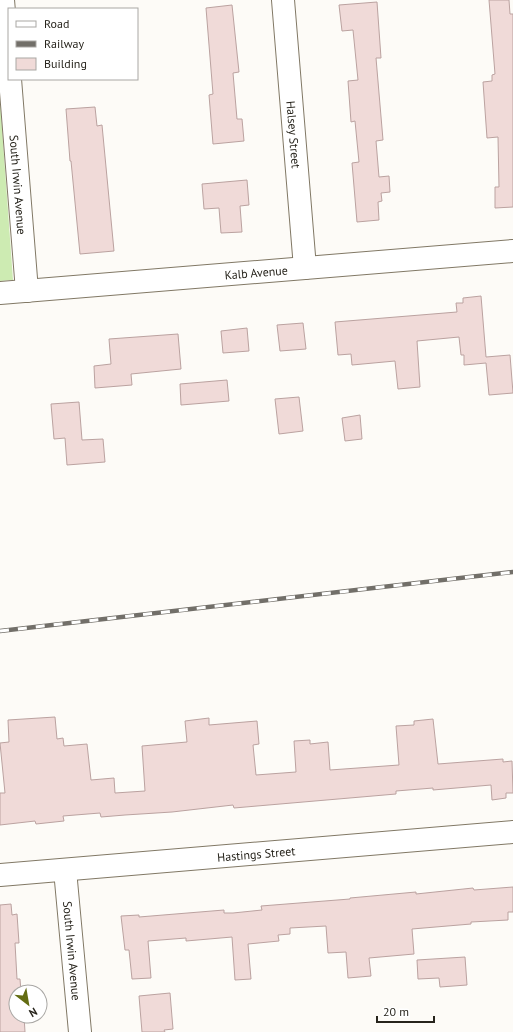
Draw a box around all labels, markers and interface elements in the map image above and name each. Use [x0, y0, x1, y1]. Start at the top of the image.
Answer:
legend [8, 8, 138, 80]
text: Road [44, 16, 69, 31]
text: Railway [44, 36, 84, 51]
text: Building [44, 56, 87, 71]
street label: Halsey Street [284, 100, 304, 169]
street label: South Irwin Avenue [7, 134, 30, 235]
street label: Kalb Avenue [224, 262, 288, 282]
street label: Hastings Street [216, 843, 296, 864]
street label: South Irwin Avenue [60, 900, 85, 1001]
north arrow [8, 984, 48, 1024]
scale bar [377, 998, 434, 1024]
text: 20 m [383, 1004, 409, 1019]
text: N [26, 1005, 40, 1020]

